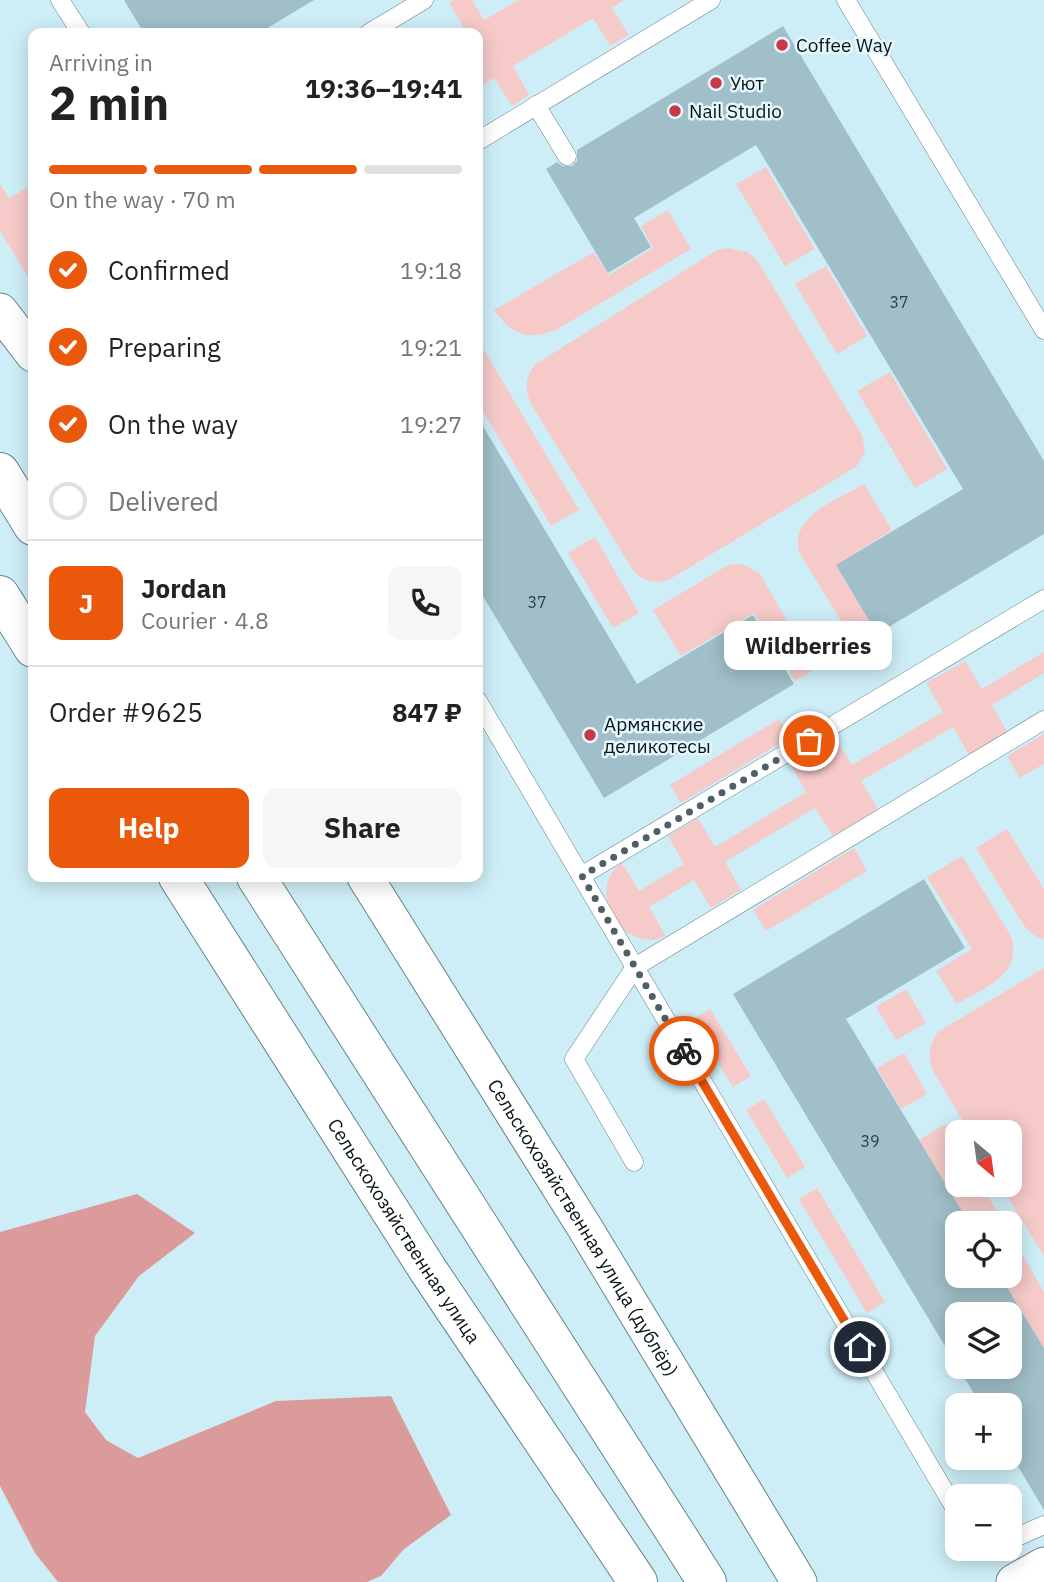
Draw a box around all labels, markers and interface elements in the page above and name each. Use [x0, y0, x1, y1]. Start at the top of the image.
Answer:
place label: Coffee Way [796, 33, 893, 57]
marker: Coffee Way [774, 37, 790, 53]
text: Arriving in [49, 47, 153, 77]
text: 19:36–19:41 [305, 71, 462, 105]
place label: Уют [730, 71, 764, 95]
text: 2 min [49, 73, 169, 133]
marker: Уют [708, 75, 724, 91]
place label: Nail Studio [689, 99, 782, 123]
marker: Nail Studio [667, 103, 683, 119]
text: On the way · 70 m [49, 184, 236, 214]
icon: check [49, 251, 87, 289]
text: Confirmed [108, 253, 230, 287]
text: 19:18 [400, 255, 462, 285]
house number: 37 [889, 292, 909, 312]
icon: check [49, 328, 87, 366]
text: Preparing [108, 330, 221, 364]
text: 19:21 [400, 332, 462, 362]
icon: check [49, 405, 87, 443]
text: On the way [108, 407, 238, 441]
text: 19:27 [400, 409, 462, 439]
text: Delivered [108, 484, 219, 518]
button: phone [388, 566, 462, 640]
text: Jordan [141, 571, 227, 605]
text: J [79, 586, 93, 620]
house number: 37 [527, 592, 547, 612]
text: Courier · 4.8 [141, 605, 269, 635]
callout: Wildberries [725, 622, 893, 671]
text: Wildberries [745, 630, 871, 660]
text: Order #9625 [49, 695, 203, 729]
text: 847 ₽ [392, 695, 462, 729]
pin [779, 711, 839, 771]
place label: Армянские деликотесы [604, 712, 711, 758]
icon: bag [790, 722, 828, 760]
marker: Армянские деликотесы [582, 727, 598, 743]
button: Help [49, 788, 249, 868]
button: Share [263, 788, 462, 868]
courier [649, 1016, 719, 1086]
icon: bike [665, 1032, 703, 1070]
street label: Сельскохозяйственная улица (дублёр) [483, 1075, 684, 1381]
street label: Сельскохозяйственная улица [323, 1114, 486, 1348]
north arrow [945, 1120, 1022, 1197]
map controls [945, 1120, 1022, 1561]
house number: 39 [860, 1131, 880, 1151]
button: locate [945, 1211, 1022, 1288]
button: layers [945, 1302, 1022, 1379]
pin [830, 1317, 890, 1377]
icon: home [841, 1328, 879, 1366]
button: + [945, 1393, 1022, 1470]
button: − [945, 1484, 1022, 1561]

